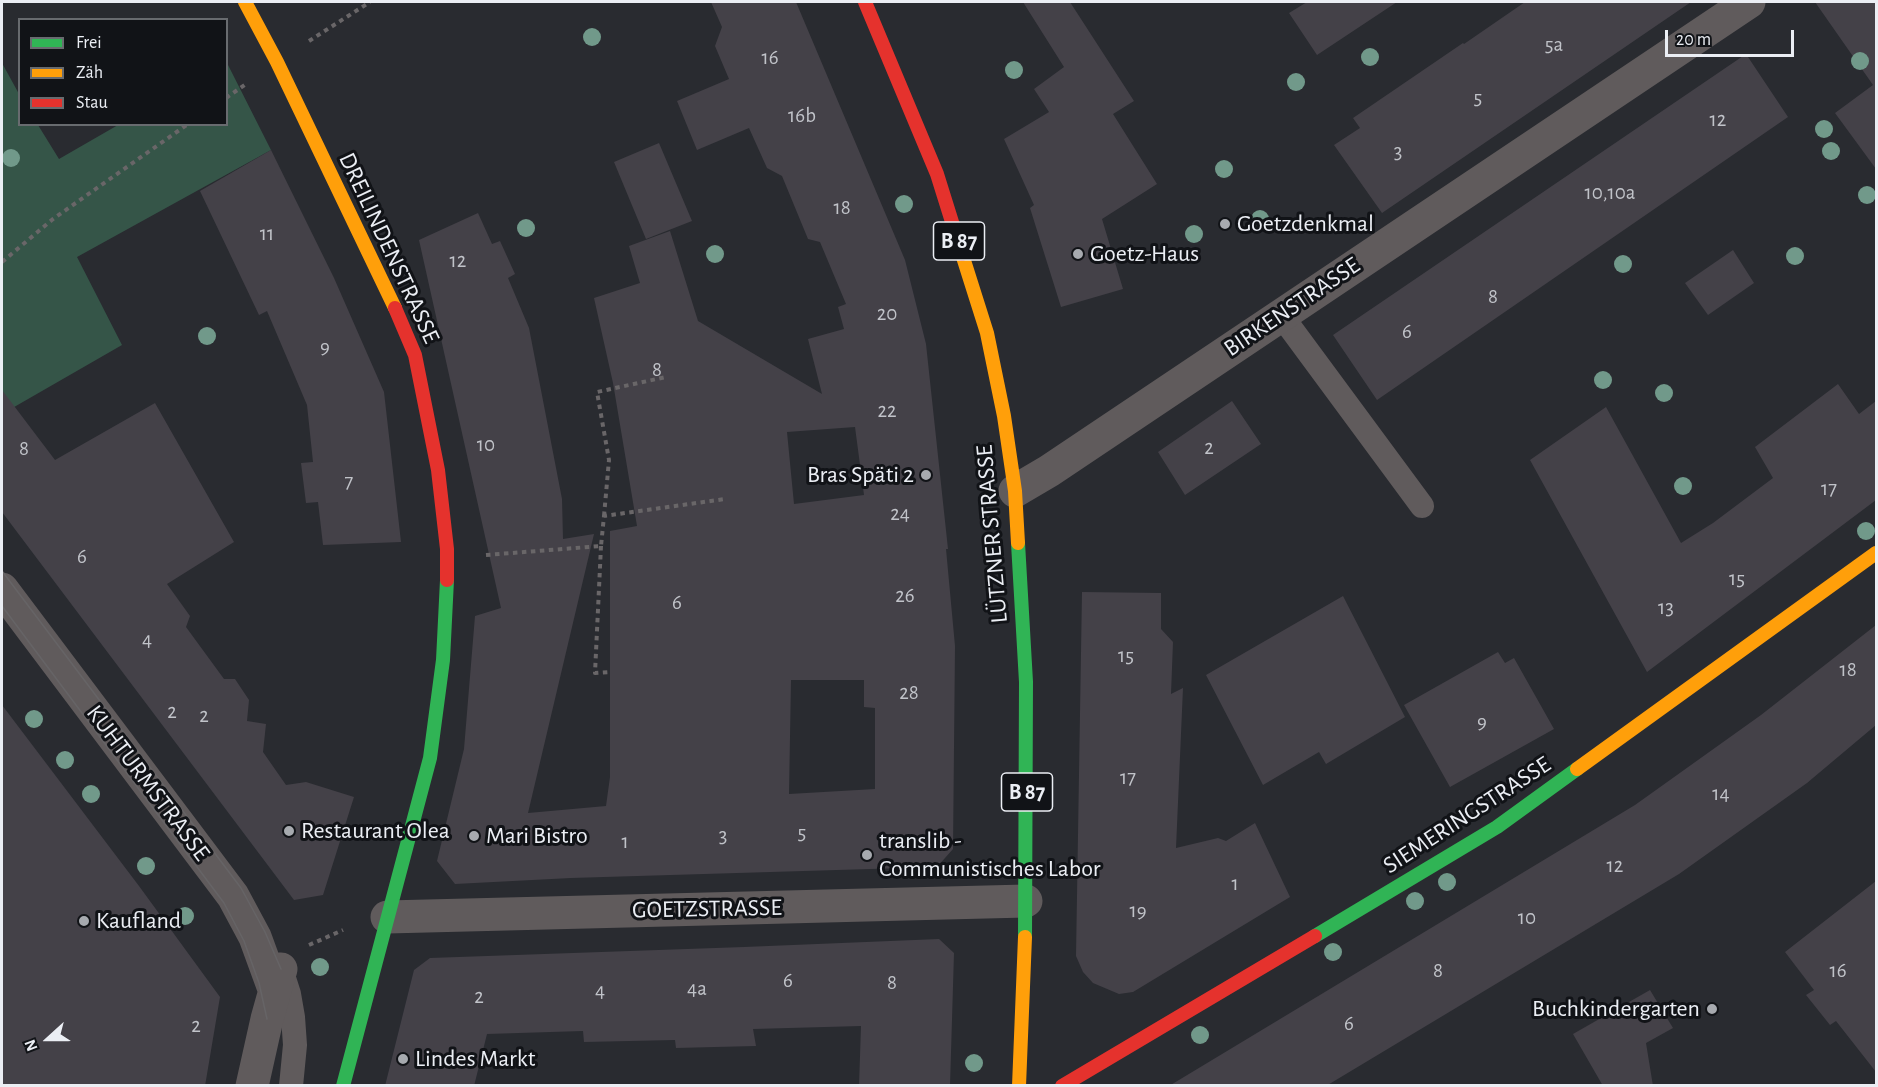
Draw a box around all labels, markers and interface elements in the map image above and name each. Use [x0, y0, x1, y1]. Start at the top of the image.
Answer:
legend [18, 18, 228, 126]
scale bar [1668, 18, 1797, 56]
text: 20 m [1676, 31, 1711, 49]
house number: 5a [1545, 32, 1563, 58]
text: Frei [76, 34, 102, 52]
house number: 16 [761, 45, 779, 71]
text: Zäh [76, 64, 103, 82]
house number: 5 [1474, 85, 1482, 111]
text: Stau [76, 94, 108, 112]
house number: 16b [788, 103, 816, 129]
house number: 12 [1710, 107, 1726, 133]
house number: 3 [1394, 139, 1402, 165]
street label: DREILINDENSTRASSE [332, 148, 446, 348]
house number: 10,10a [1584, 180, 1636, 206]
house number: 18 [833, 195, 851, 221]
place label: Goetzdenkmal [1237, 210, 1374, 238]
marker: Goetzdenkmal [1218, 217, 1232, 231]
house number: 11 [260, 221, 274, 247]
road number: B 87 [934, 222, 984, 260]
place label: Goetz-Haus [1090, 240, 1199, 268]
marker: Goetz-Haus [1071, 247, 1085, 261]
house number: 12 [450, 248, 466, 274]
street label: BIRKENSTRASSE [1219, 251, 1365, 363]
house number: 8 [1488, 284, 1498, 310]
house number: 20 [877, 301, 897, 327]
house number: 6 [1402, 319, 1412, 345]
house number: 9 [320, 334, 330, 360]
house number: 8 [652, 357, 662, 383]
house number: 22 [877, 398, 897, 424]
house number: 10 [477, 432, 495, 458]
house number: 2 [1204, 435, 1214, 461]
house number: 8 [19, 436, 29, 462]
street label: LÜTZNER STRASSE [970, 444, 1014, 624]
place label: Bras Späti 2 [807, 461, 914, 489]
marker: Bras Späti 2 [919, 468, 933, 482]
house number: 7 [345, 469, 353, 495]
house number: 17 [1821, 476, 1837, 502]
house number: 24 [890, 501, 910, 527]
house number: 6 [77, 544, 87, 570]
house number: 15 [1729, 566, 1745, 592]
house number: 26 [895, 583, 915, 609]
house number: 6 [672, 590, 682, 616]
house number: 13 [1658, 595, 1674, 621]
house number: 4 [142, 627, 152, 653]
house number: 15 [1118, 643, 1134, 669]
house number: 18 [1839, 657, 1857, 683]
house number: 28 [899, 680, 919, 706]
house number: 2 [167, 699, 177, 725]
street label: KUHTURMSTRASSE [80, 700, 216, 866]
house number: 2 [199, 703, 209, 729]
house number: 9 [1477, 709, 1487, 735]
street label: SIEMERINGSTRASSE [1378, 750, 1556, 880]
house number: 17 [1120, 765, 1136, 791]
road number: B 87 [1002, 773, 1052, 811]
house number: 14 [1712, 781, 1730, 807]
place label: Restaurant Olea [301, 817, 450, 845]
house number: 5 [798, 820, 806, 846]
place label: Mari Bistro [486, 822, 588, 850]
house number: 3 [719, 823, 727, 849]
marker: Restaurant Olea [282, 824, 296, 838]
place label: translib - Communistisches Labor [879, 827, 1100, 883]
marker: Mari Bistro [467, 829, 481, 843]
house number: 1 [621, 829, 629, 855]
marker: translib - Communistisches Labor [860, 848, 874, 862]
house number: 12 [1607, 853, 1623, 879]
house number: 1 [1231, 871, 1239, 897]
street label: GOETZSTRASSE [632, 893, 782, 925]
house number: 19 [1129, 898, 1147, 924]
house number: 10 [1518, 905, 1536, 931]
place label: Kaufland [96, 907, 181, 935]
marker: Kaufland [77, 914, 91, 928]
house number: 8 [1433, 958, 1443, 984]
house number: 16 [1829, 958, 1847, 984]
house number: 6 [783, 968, 793, 994]
house number: 8 [887, 970, 897, 996]
house number: 4a [687, 976, 707, 1002]
house number: 4 [595, 978, 605, 1004]
house number: 2 [474, 984, 484, 1010]
place label: Buchkindergarten [1532, 995, 1700, 1023]
marker: Buchkindergarten [1705, 1002, 1719, 1016]
north arrow [18, 1009, 78, 1069]
house number: 6 [1344, 1011, 1354, 1037]
house number: 2 [191, 1013, 201, 1039]
text: N [22, 1037, 41, 1054]
place label: Lindes Markt [415, 1045, 535, 1073]
marker: Lindes Markt [396, 1052, 410, 1066]

